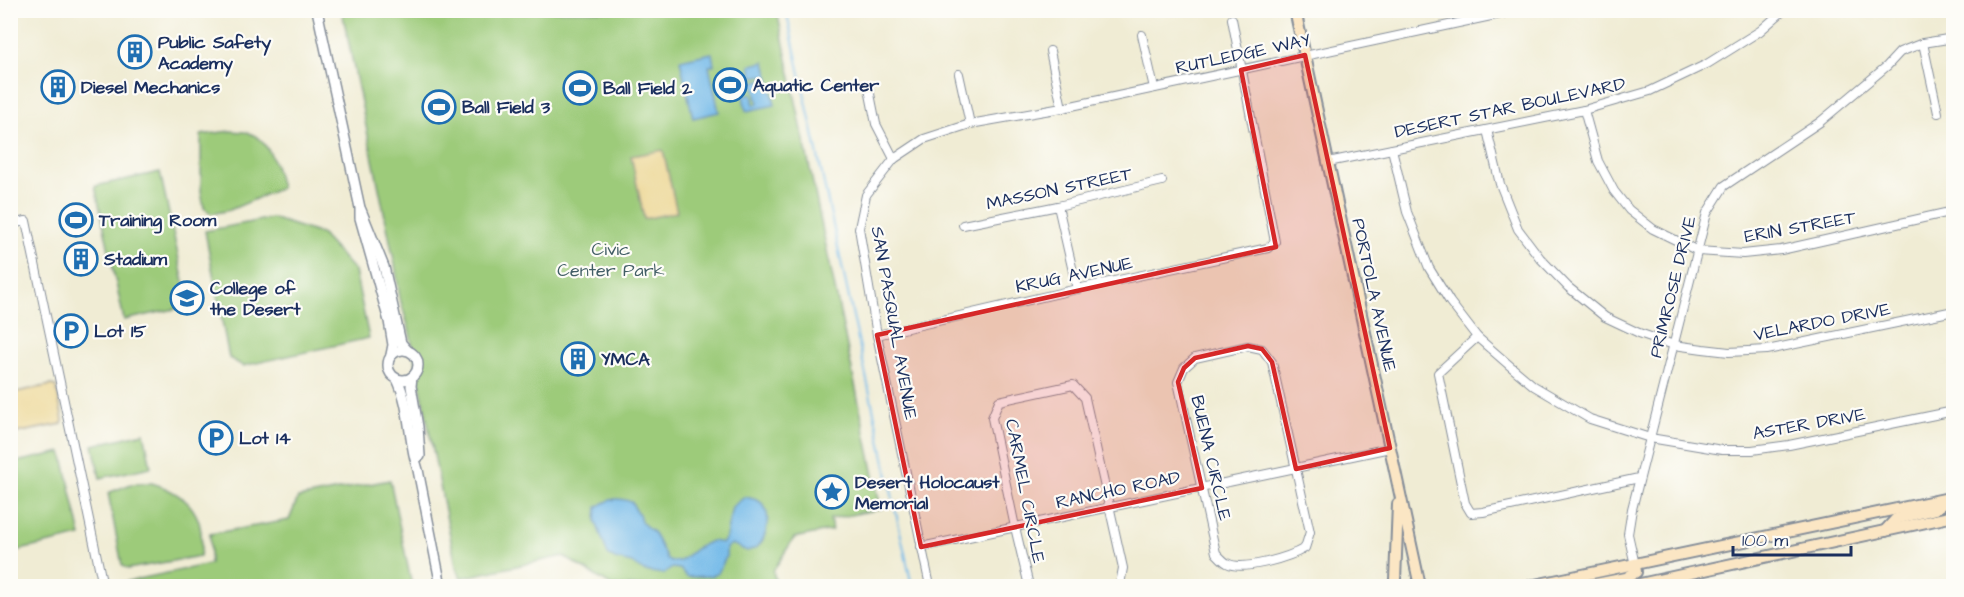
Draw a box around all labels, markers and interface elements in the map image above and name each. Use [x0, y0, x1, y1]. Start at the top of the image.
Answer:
street label: RUTLEDGE WAY [1173, 27, 1313, 81]
place label: Public Safety Academy [158, 30, 271, 77]
building icon: Public Safety Academy [117, 34, 153, 70]
sports icon: Aquatic Center [712, 67, 748, 103]
building icon: Diesel Mechanics [40, 69, 76, 105]
sports icon: Ball Field 2 [562, 70, 598, 106]
street label: DESERT STAR BOULEVARD [1392, 71, 1628, 145]
place label: Aquatic Center [753, 73, 879, 98]
place label: Diesel Mechanics [81, 75, 220, 100]
place label: Ball Field 2 [603, 76, 693, 101]
sports icon: Ball Field 3 [421, 89, 457, 125]
place label: Ball Field 3 [462, 95, 551, 120]
street label: MASSON STREET [984, 161, 1135, 217]
sports icon: Training Room [58, 202, 94, 238]
street label: ERIN STREET [1742, 205, 1858, 249]
place label: Training Room [98, 208, 217, 234]
street label: PRIMROSE DRIVE [1643, 213, 1703, 361]
street label: PORTOLA AVENUE [1346, 216, 1403, 374]
street label: SAN PASQUAL AVENUE [865, 224, 923, 422]
park label: Civic Center Park [557, 237, 665, 283]
building icon: Stadium [63, 241, 99, 277]
place label: Stadium [103, 247, 168, 272]
street label: KRUG AVENUE [1013, 250, 1135, 300]
place label: College of the Desert [209, 276, 301, 322]
school or university icon: College of the Desert [169, 280, 205, 316]
street label: VELARDO DRIVE [1751, 296, 1893, 348]
parking icon: Lot 15 [53, 313, 89, 349]
place label: Lot 15 [94, 319, 146, 344]
building icon: YMCA [560, 341, 596, 377]
place label: YMCA [601, 347, 650, 372]
street label: BUENA CIRCLE [1184, 393, 1238, 523]
street label: ASTER DRIVE [1751, 402, 1868, 446]
street label: CARMEL CIRCLE [999, 417, 1051, 566]
parking icon: Lot 14 [198, 420, 234, 456]
place label: Lot 14 [239, 426, 291, 451]
street label: RANCHO ROAD [1053, 465, 1183, 515]
place label: Desert Holocaust Memorial [855, 470, 1000, 516]
place icon: Desert Holocaust Memorial [814, 474, 850, 510]
scale bar [1733, 519, 1852, 557]
text: 100 m [1742, 528, 1788, 553]

